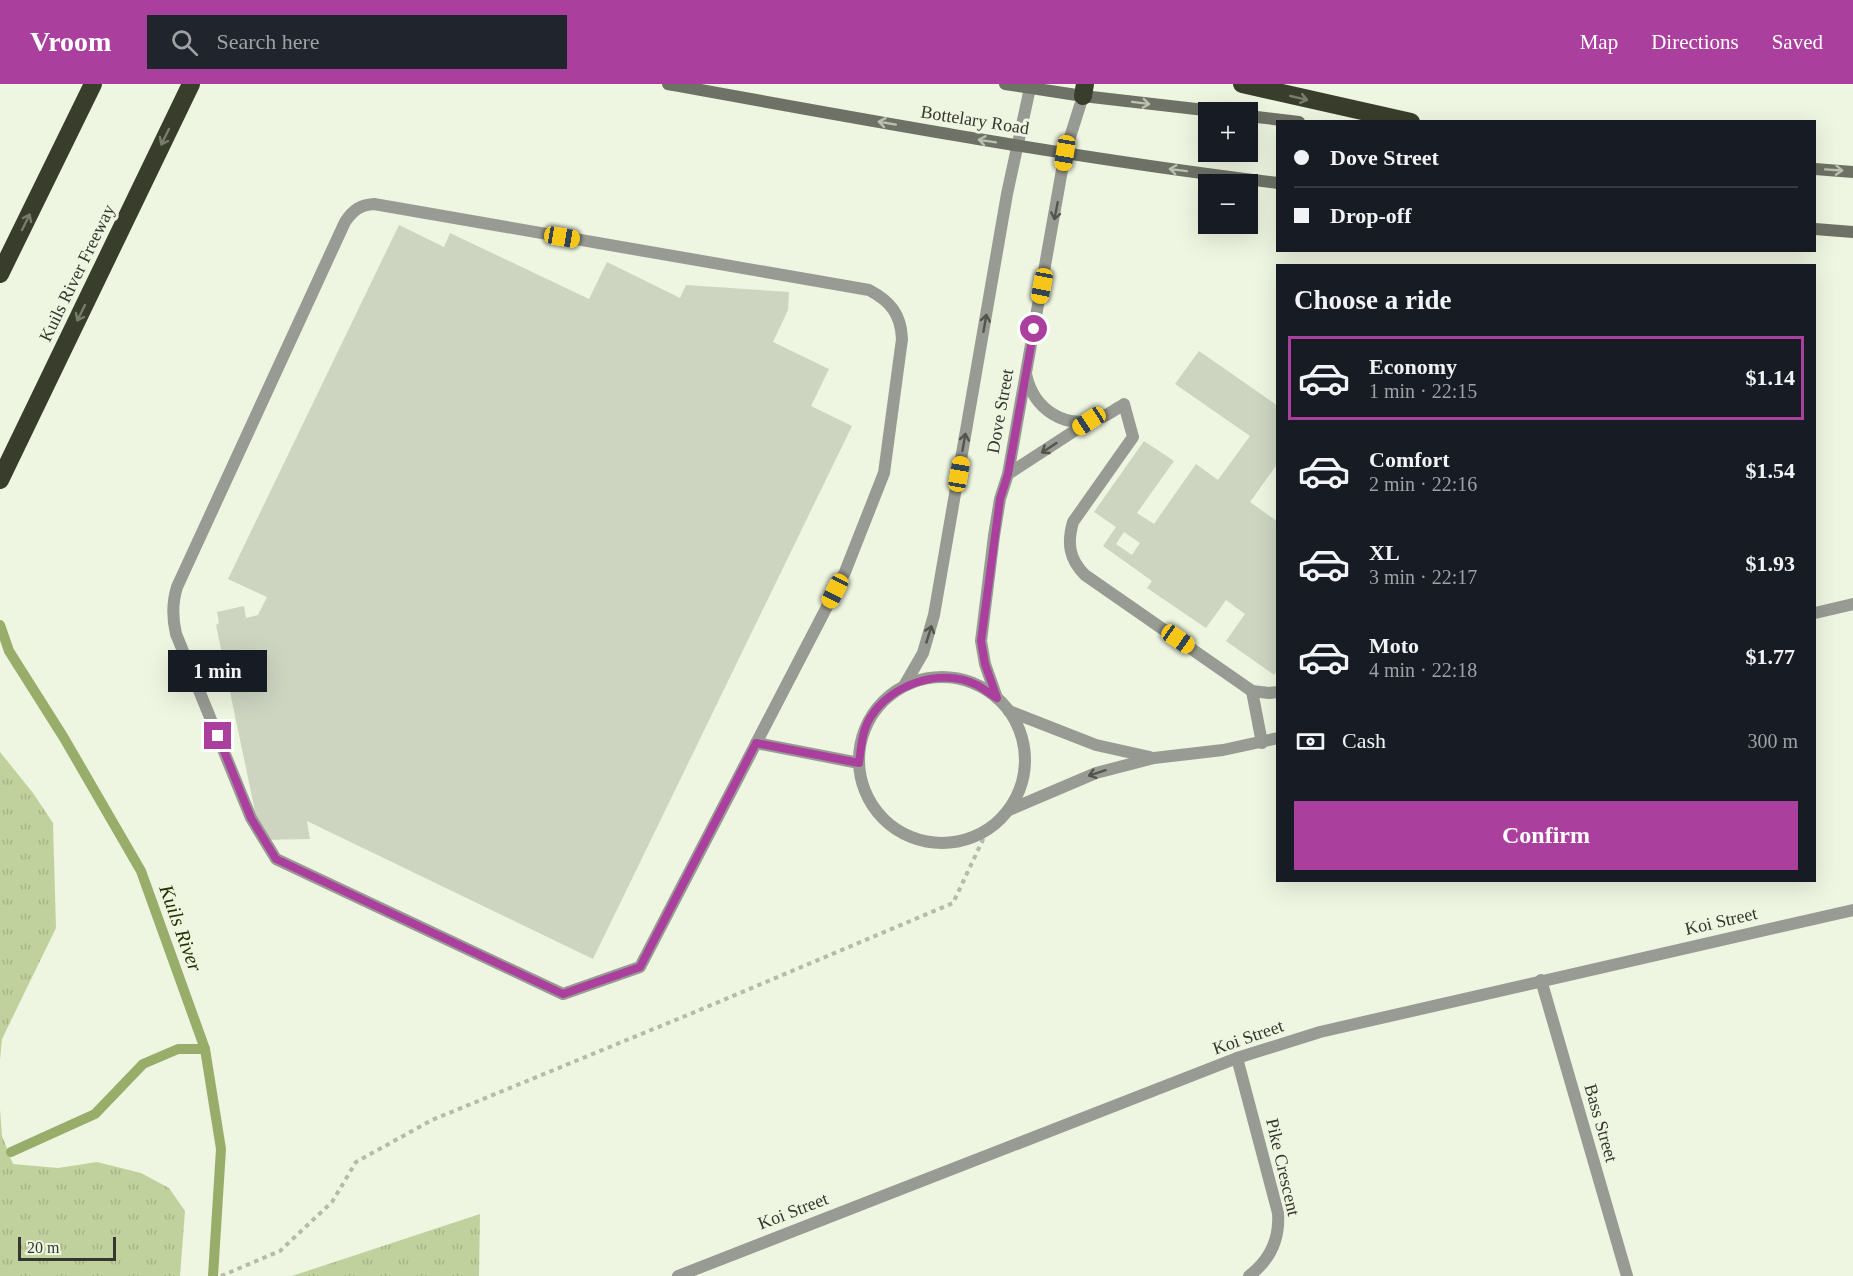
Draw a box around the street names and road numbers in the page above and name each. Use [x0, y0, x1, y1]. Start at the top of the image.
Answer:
street label: Bottelary Road [919, 102, 1031, 138]
street label: Kuils River Freeway [35, 201, 119, 345]
street label: Dove Street [983, 367, 1017, 455]
street label: Koi Street [1683, 903, 1759, 939]
street label: Koi Street [1210, 1016, 1286, 1058]
street label: Bass Street [1580, 1082, 1622, 1164]
street label: Pike Crescent [1262, 1116, 1304, 1218]
street label: Koi Street [755, 1188, 831, 1234]

